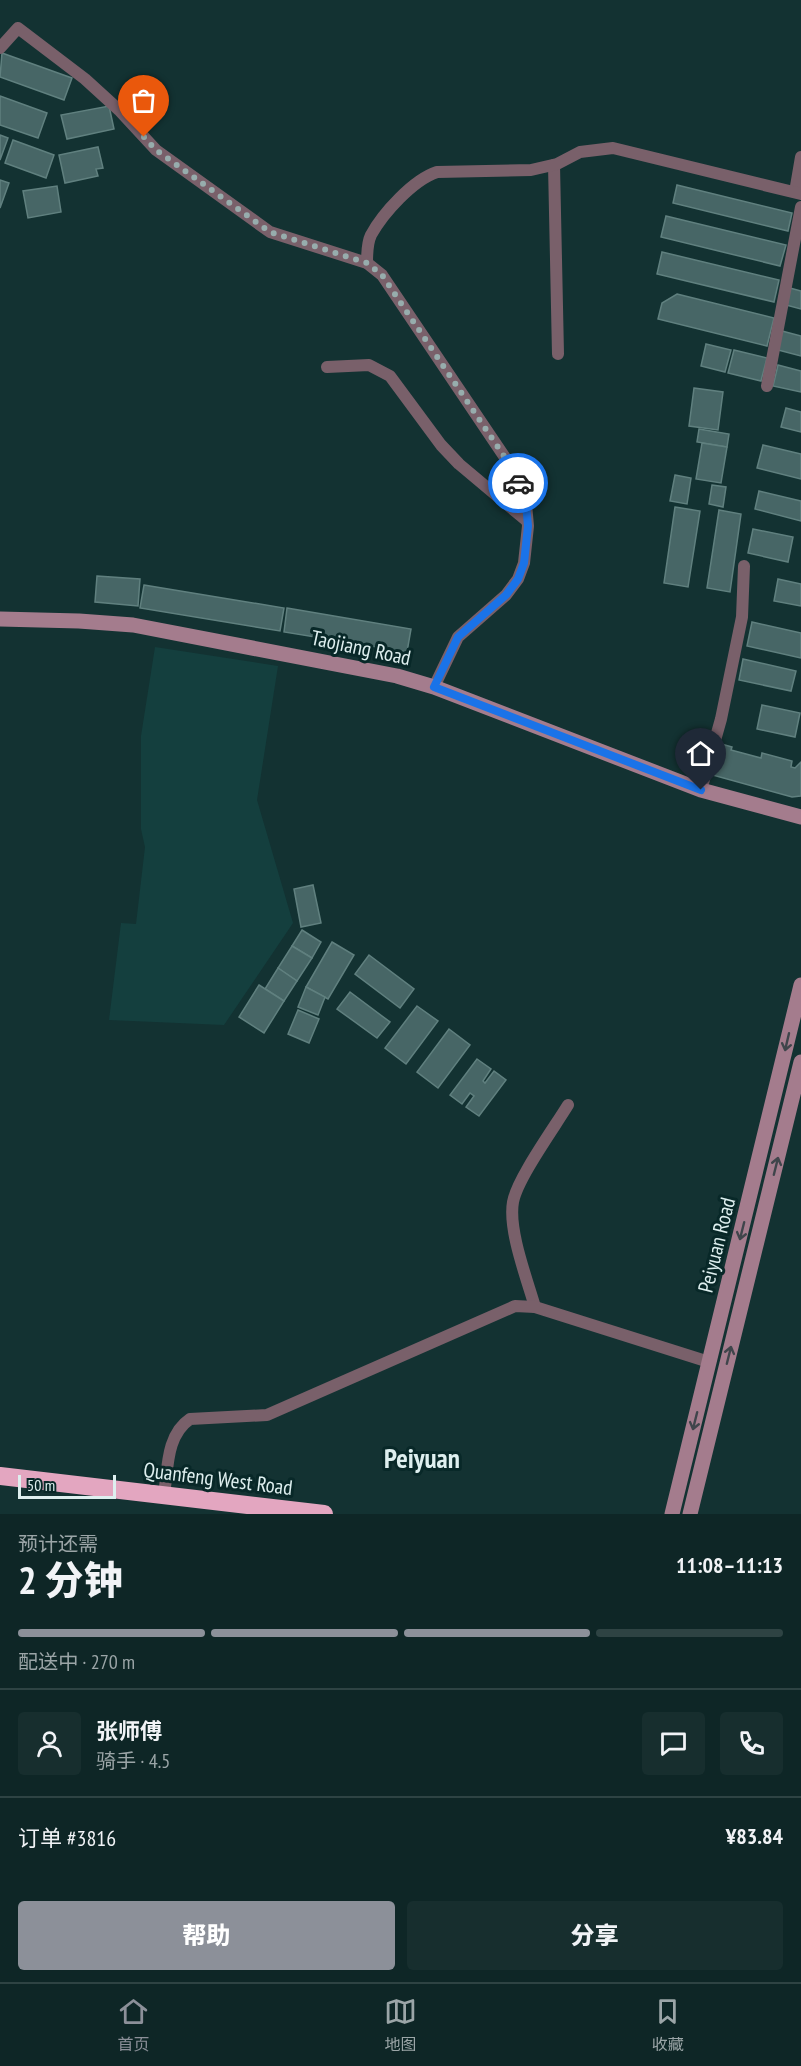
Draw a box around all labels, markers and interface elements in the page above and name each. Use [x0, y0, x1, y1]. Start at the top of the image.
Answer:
pin [118, 75, 169, 137]
icon: bag [127, 84, 160, 117]
courier [488, 453, 548, 513]
icon: car [502, 467, 535, 500]
street label: Taojiang Road [309, 624, 413, 671]
pin [675, 728, 726, 790]
icon: home [684, 737, 717, 770]
one-way arrow [781, 1032, 793, 1051]
one-way arrow [771, 1157, 783, 1176]
street label: Peiyuan Road [692, 1195, 741, 1295]
one-way arrow [735, 1222, 747, 1241]
one-way arrow [724, 1346, 736, 1365]
one-way arrow [688, 1411, 700, 1430]
district label: Peiyuan [384, 1441, 460, 1475]
street label: Quanfeng West Road [142, 1456, 294, 1501]
scale bar [18, 1472, 116, 1500]
text: 50 m [27, 1475, 55, 1495]
text: 预计还需 [18, 1531, 98, 1557]
text: 11:08–11:13 [676, 1551, 783, 1579]
text: 2 分钟 [18, 1554, 123, 1605]
text: 配送中 · 270 m [18, 1649, 135, 1675]
button: person [18, 1712, 81, 1775]
button: chat [642, 1712, 705, 1775]
button: phone [720, 1712, 783, 1775]
text: 张师傅 [96, 1717, 162, 1745]
text: 骑手 · 4.5 [96, 1748, 170, 1774]
text: ¥83.84 [726, 1822, 783, 1850]
text: 订单 #3816 [18, 1824, 116, 1852]
button: 帮助 [18, 1901, 395, 1970]
button: 分享 [407, 1901, 783, 1970]
tab: 首页 [117, 1995, 150, 2055]
tab: 地图 [384, 1995, 417, 2055]
tab: 收藏 [651, 1995, 684, 2055]

